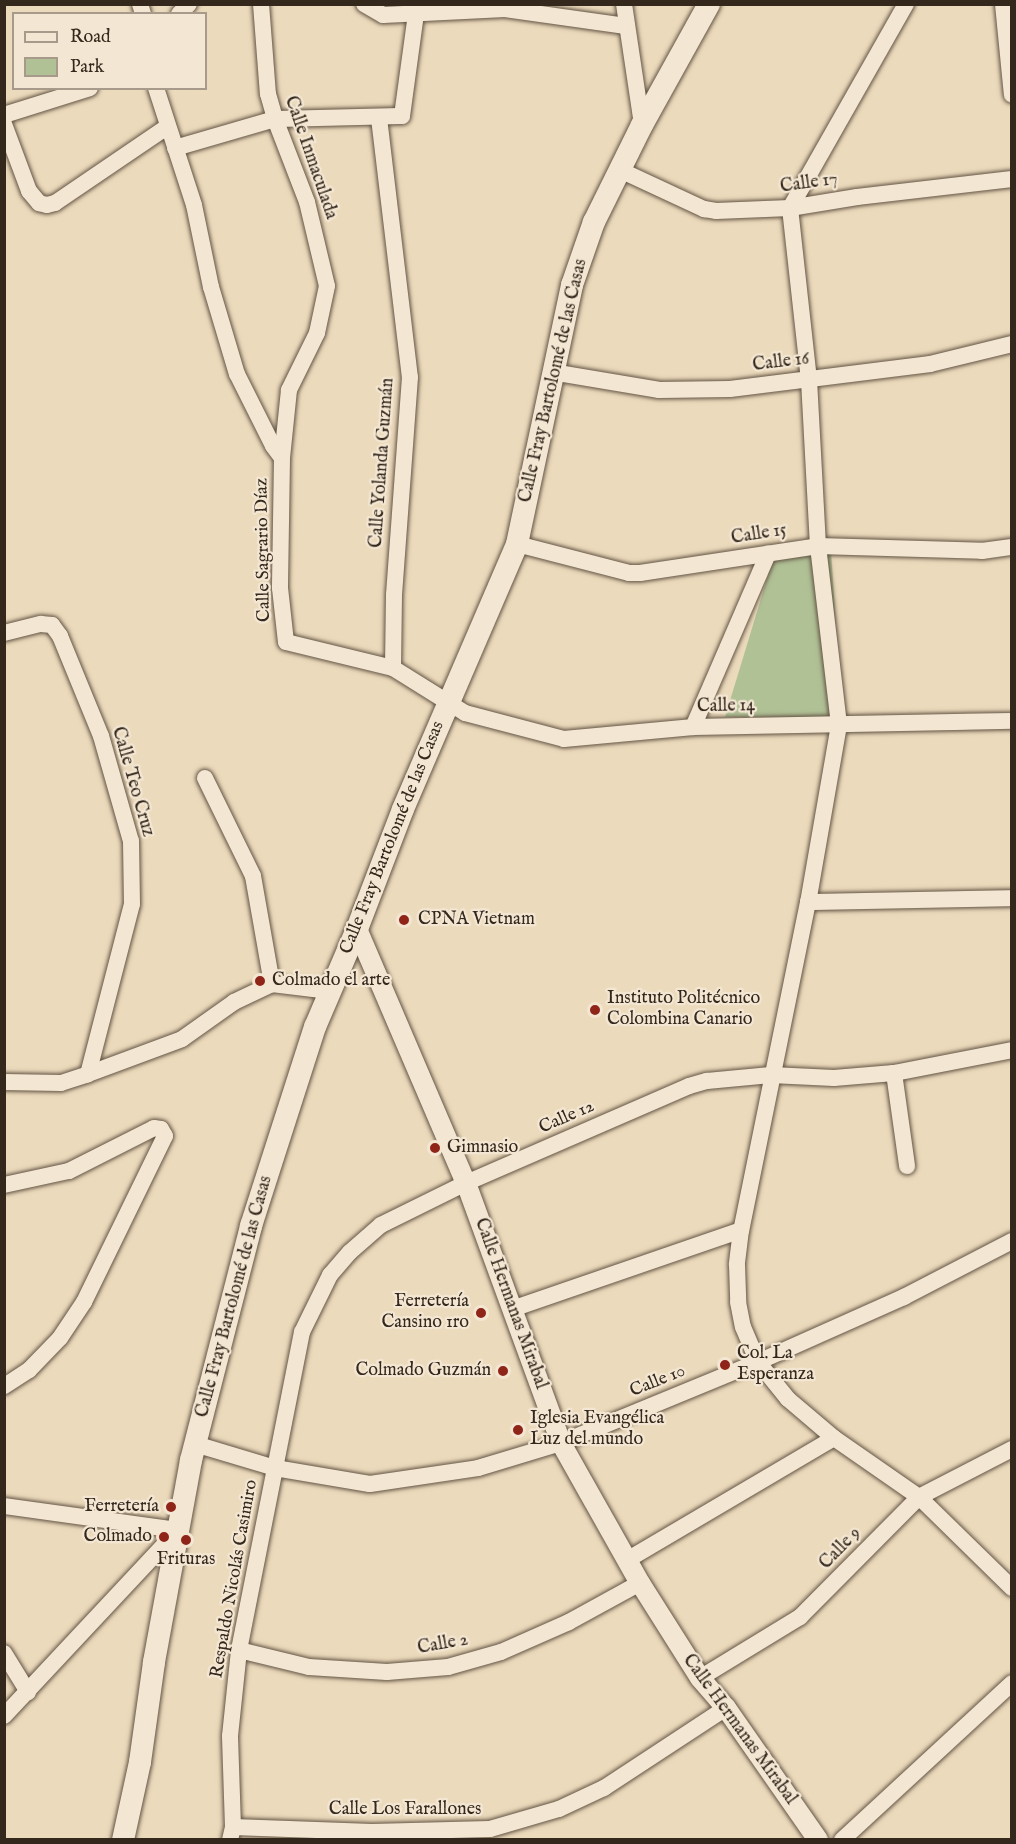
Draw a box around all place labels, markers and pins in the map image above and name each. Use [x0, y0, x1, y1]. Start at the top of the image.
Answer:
place label: CPNA Vietnam [418, 909, 535, 931]
marker: CPNA Vietnam [395, 911, 413, 929]
place label: Colmado el arte [272, 970, 390, 992]
marker: Colmado el arte [253, 974, 267, 988]
place label: Instituto Politécnico Colombina Canario [607, 989, 760, 1032]
marker: Instituto Politécnico Colombina Canario [588, 1003, 602, 1017]
place label: Gimnasio [447, 1137, 518, 1159]
marker: Gimnasio [428, 1141, 442, 1155]
place label: Ferretería Cansino 1ro [381, 1292, 469, 1334]
marker: Ferretería Cansino 1ro [474, 1306, 488, 1320]
place label: Col. La Esperanza [737, 1344, 814, 1386]
marker: Col. La Esperanza [718, 1358, 732, 1372]
place label: Colmado Guzmán [355, 1360, 491, 1382]
marker: Colmado Guzmán [496, 1364, 510, 1378]
place label: Iglesia Evangélica Luz del mundo [530, 1409, 664, 1452]
marker: Iglesia Evangélica Luz del mundo [511, 1423, 525, 1437]
place label: Ferretería [84, 1496, 159, 1518]
marker: Ferretería [164, 1500, 178, 1514]
place label: Colmado [84, 1526, 152, 1548]
marker: Colmado [157, 1530, 171, 1544]
marker: Frituras [179, 1533, 193, 1547]
place label: Frituras [157, 1549, 215, 1571]

